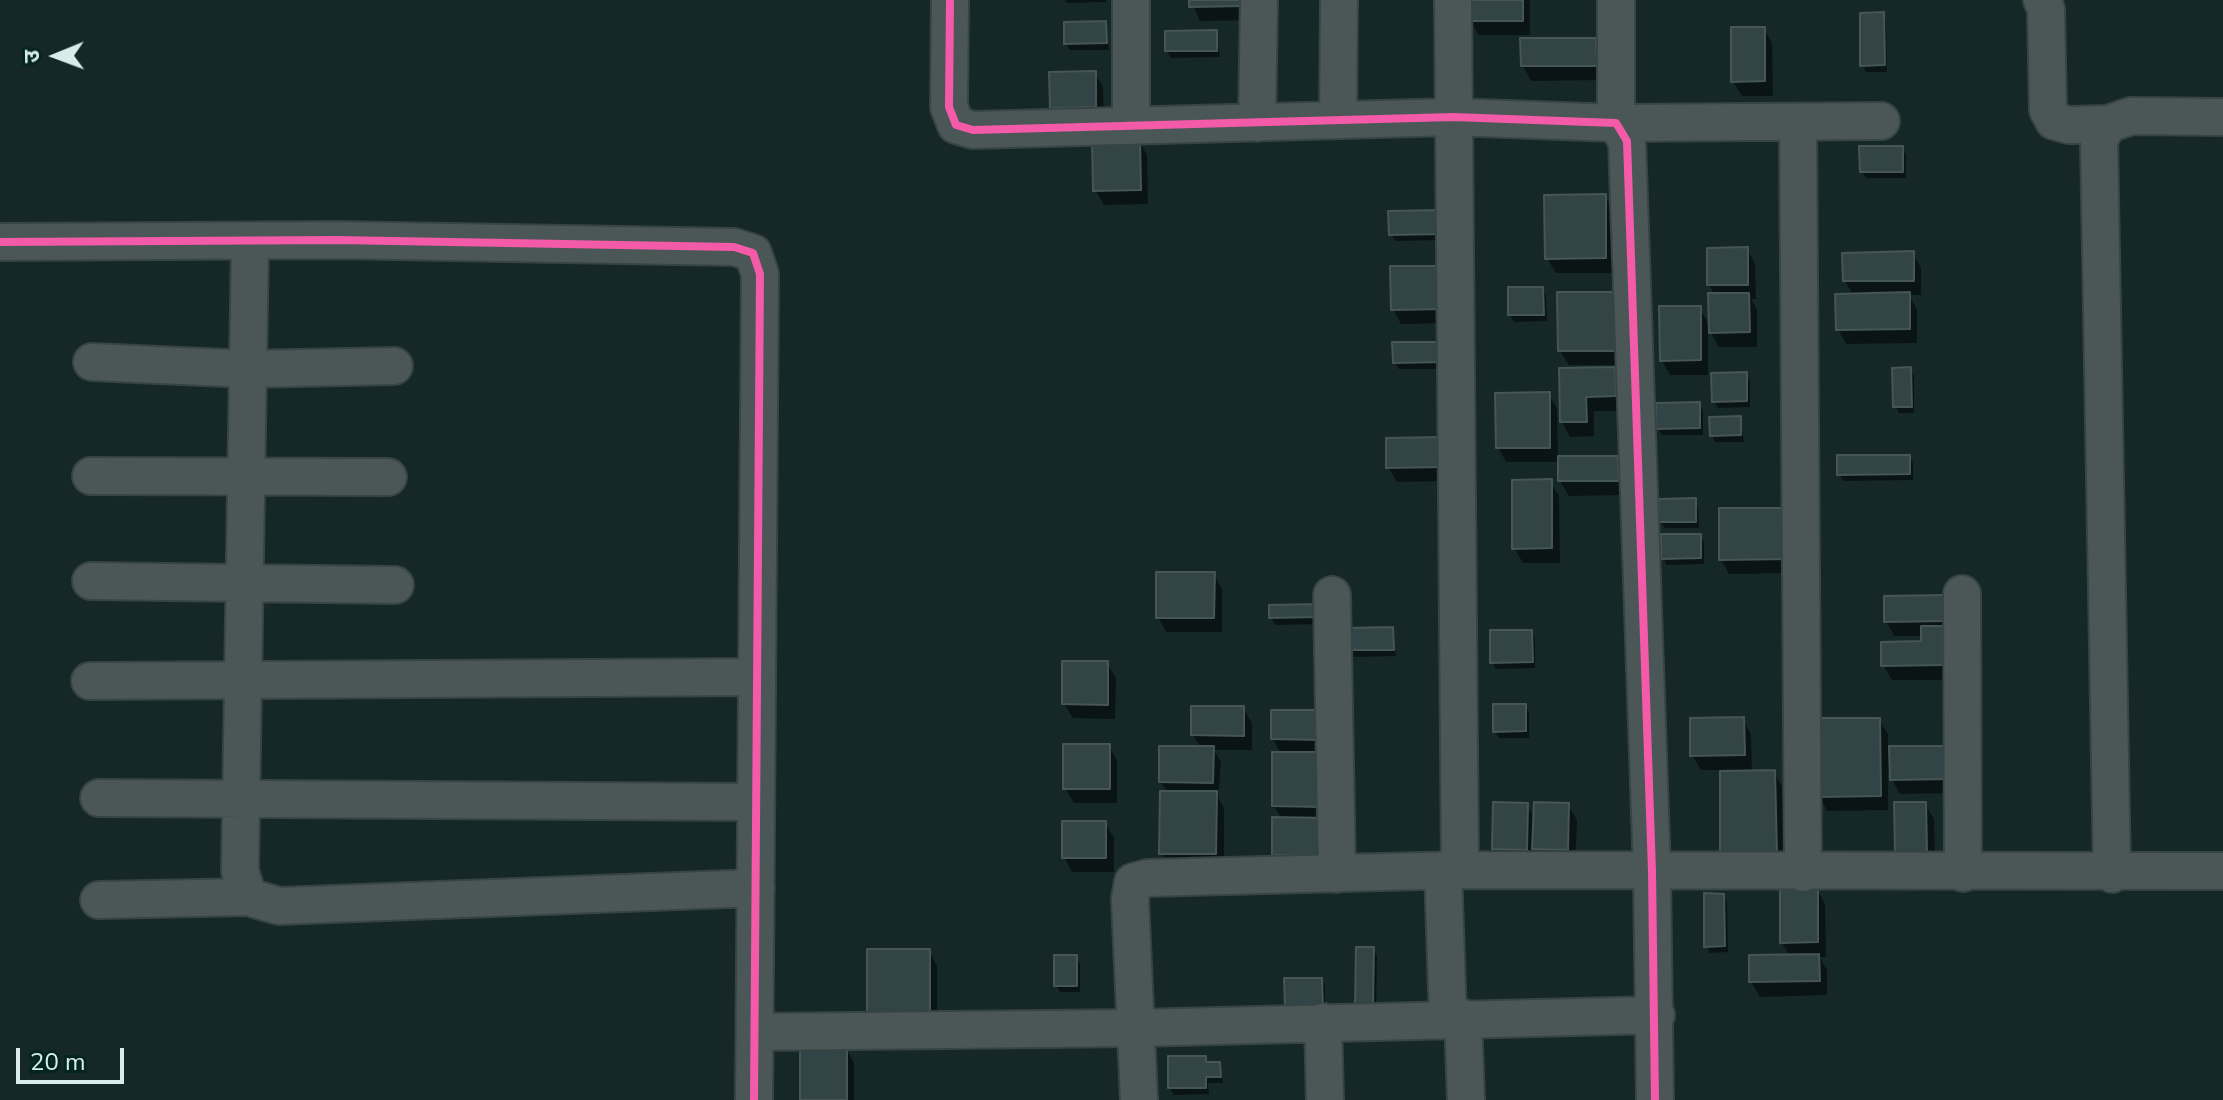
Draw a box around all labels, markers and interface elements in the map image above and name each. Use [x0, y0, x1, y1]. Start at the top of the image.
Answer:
north arrow [16, 16, 96, 96]
text: उ [17, 50, 47, 63]
scale bar [20, 1032, 128, 1082]
text: 20 m [30, 1046, 86, 1078]

